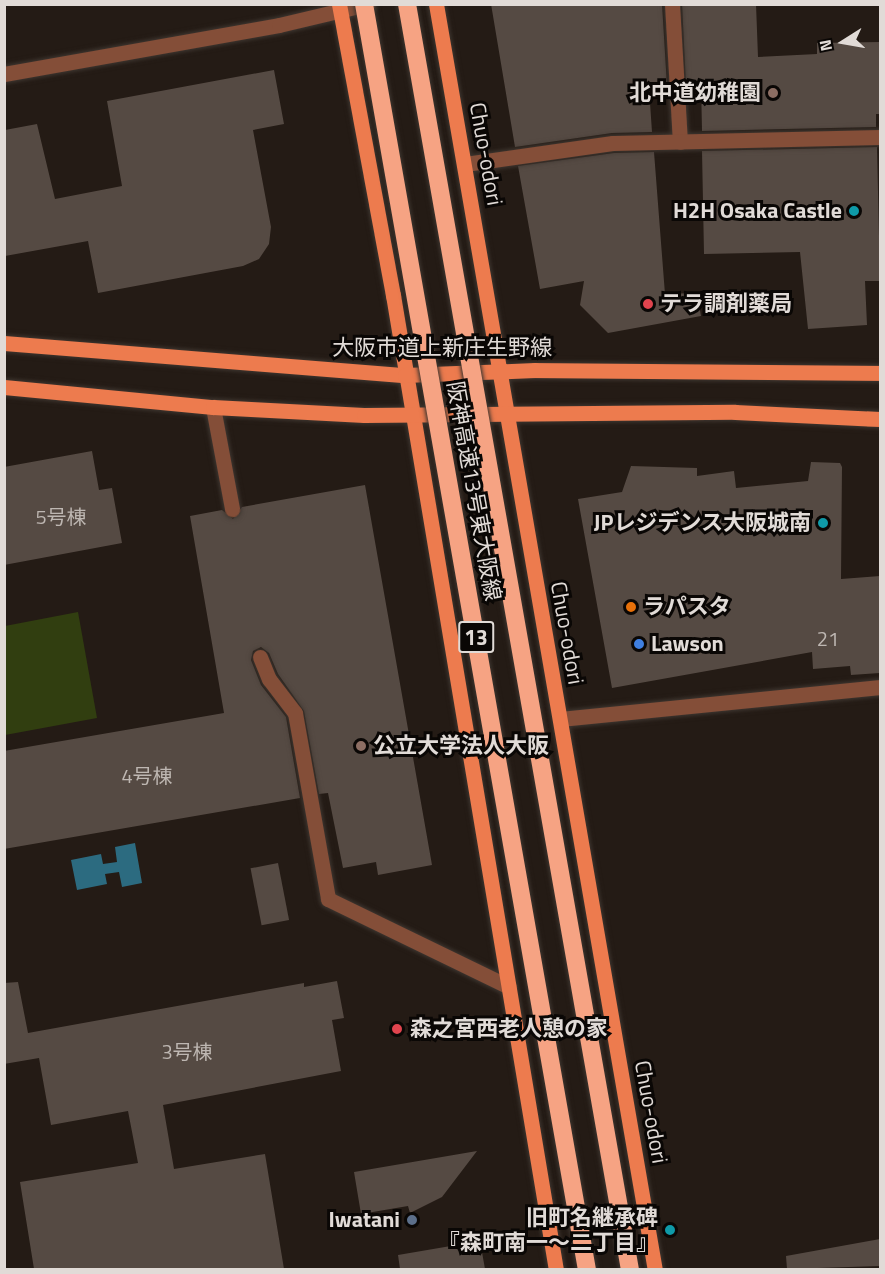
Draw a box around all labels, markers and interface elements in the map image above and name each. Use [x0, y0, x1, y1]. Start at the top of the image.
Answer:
north arrow [813, 12, 873, 72]
text: N [812, 38, 838, 53]
place label: 北中道幼稚園 [629, 80, 761, 106]
marker: 北中道幼稚園 [766, 86, 780, 100]
street label: Chuo-odori [464, 100, 508, 208]
place label: H2H Osaka Castle [673, 198, 842, 224]
marker: H2H Osaka Castle [847, 204, 861, 218]
place label: テラ調剤薬局 [660, 291, 792, 317]
marker: テラ調剤薬局 [641, 297, 655, 311]
street label: 大阪市道上新庄生野線 [332, 335, 552, 361]
street label: 阪神高速13号東大阪線 [442, 379, 506, 603]
house number: 5号棟 [35, 504, 87, 528]
place label: JPレジデンス大阪城南 [593, 510, 811, 536]
marker: JPレジデンス大阪城南 [816, 516, 830, 530]
street label: Chuo-odori [545, 579, 589, 687]
place label: ラパスタ [643, 594, 731, 620]
marker: ラパスタ [624, 600, 638, 614]
road number: 13 [458, 619, 494, 655]
house number: 21 [817, 626, 839, 650]
place label: Lawson [651, 631, 724, 657]
marker: Lawson [632, 637, 646, 651]
place label: 公立大学法人大阪 [373, 733, 549, 759]
marker: 公立大学法人大阪 [354, 739, 368, 753]
house number: 4号棟 [121, 763, 173, 787]
place label: 森之宮西老人憩の家 [410, 1016, 608, 1042]
marker: 森之宮西老人憩の家 [388, 1020, 406, 1038]
house number: 3号棟 [161, 1039, 213, 1063]
street label: Chuo-odori [629, 1058, 673, 1166]
place label: 旧町名継承碑 『森町南一～二丁目』 [438, 1204, 658, 1256]
place label: Iwatani [329, 1207, 400, 1233]
marker: Iwatani [405, 1213, 419, 1227]
marker: 旧町名継承碑 『森町南一～二丁目』 [663, 1223, 677, 1237]

